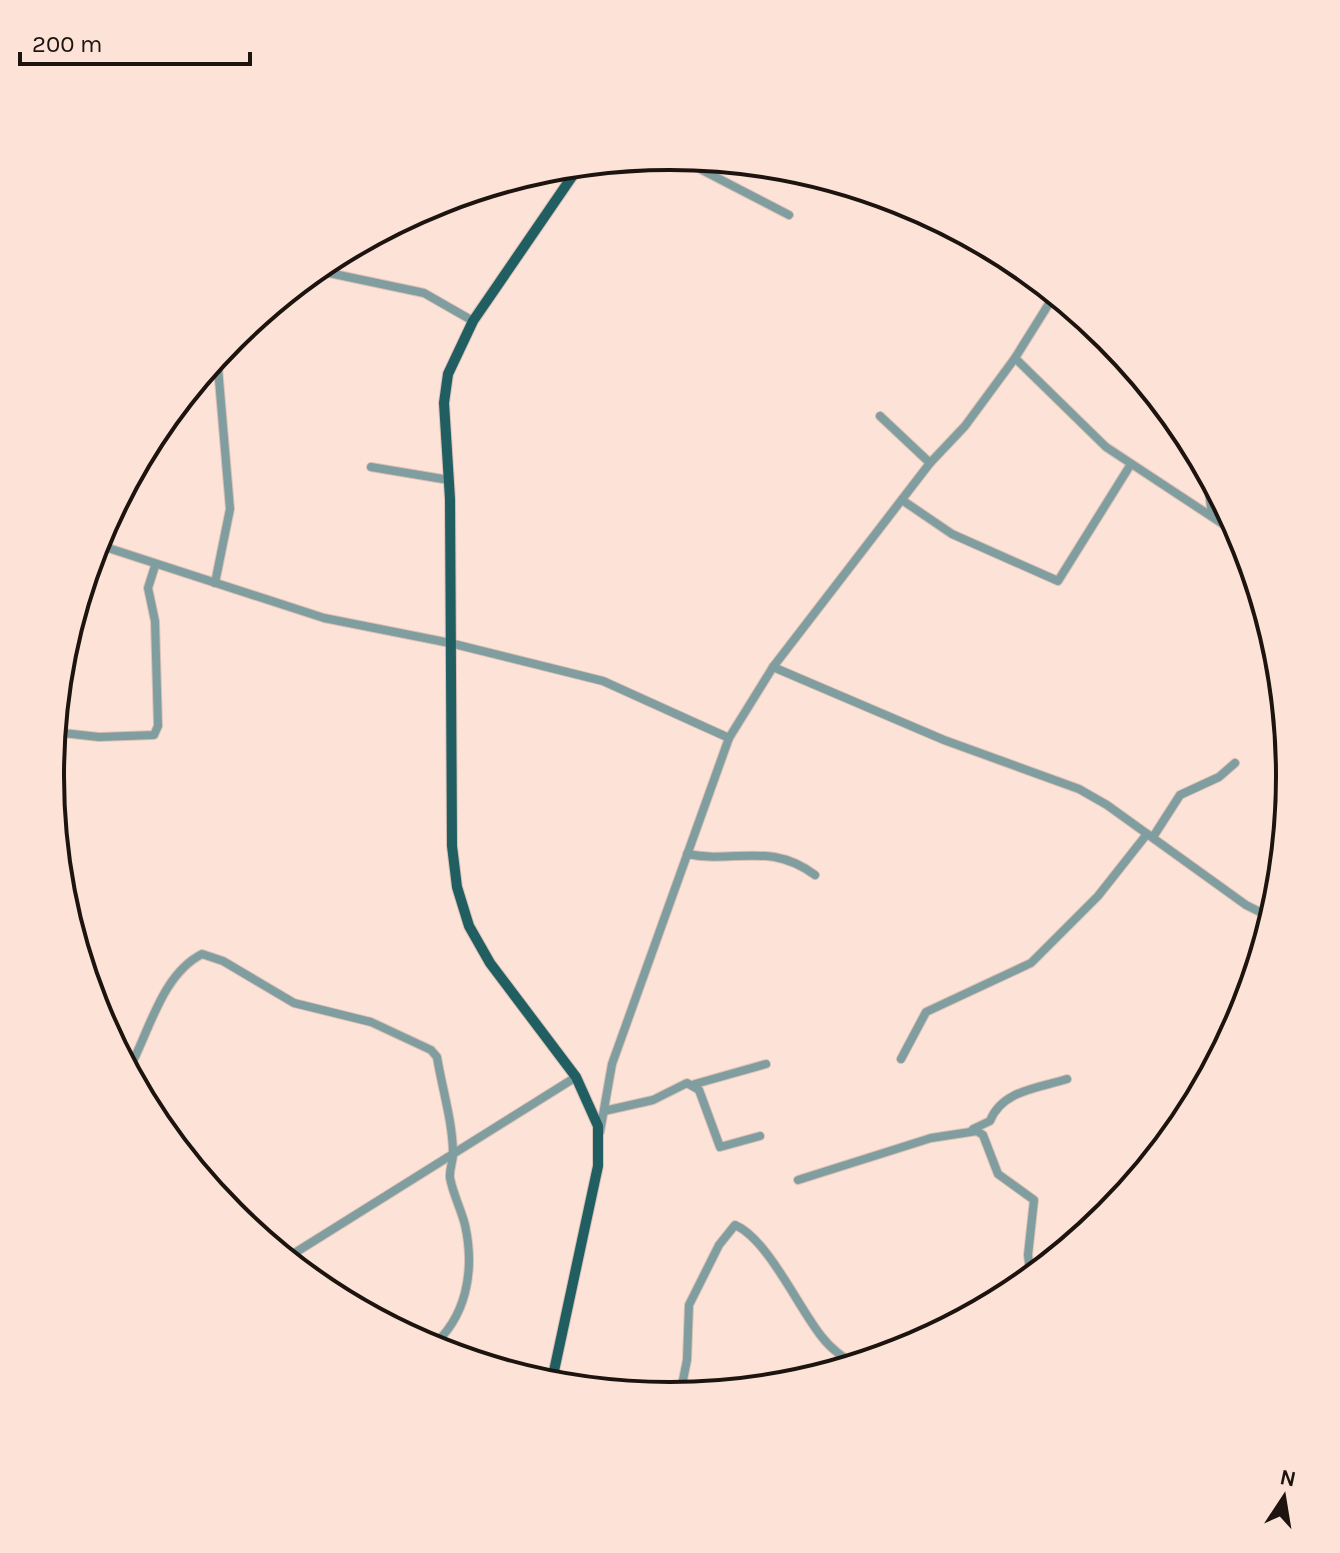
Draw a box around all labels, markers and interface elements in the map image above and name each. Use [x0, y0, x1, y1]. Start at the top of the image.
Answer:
scale bar [20, 16, 250, 66]
text: 200 m [32, 30, 103, 58]
north arrow [1244, 1457, 1324, 1537]
text: N [1278, 1464, 1298, 1493]

